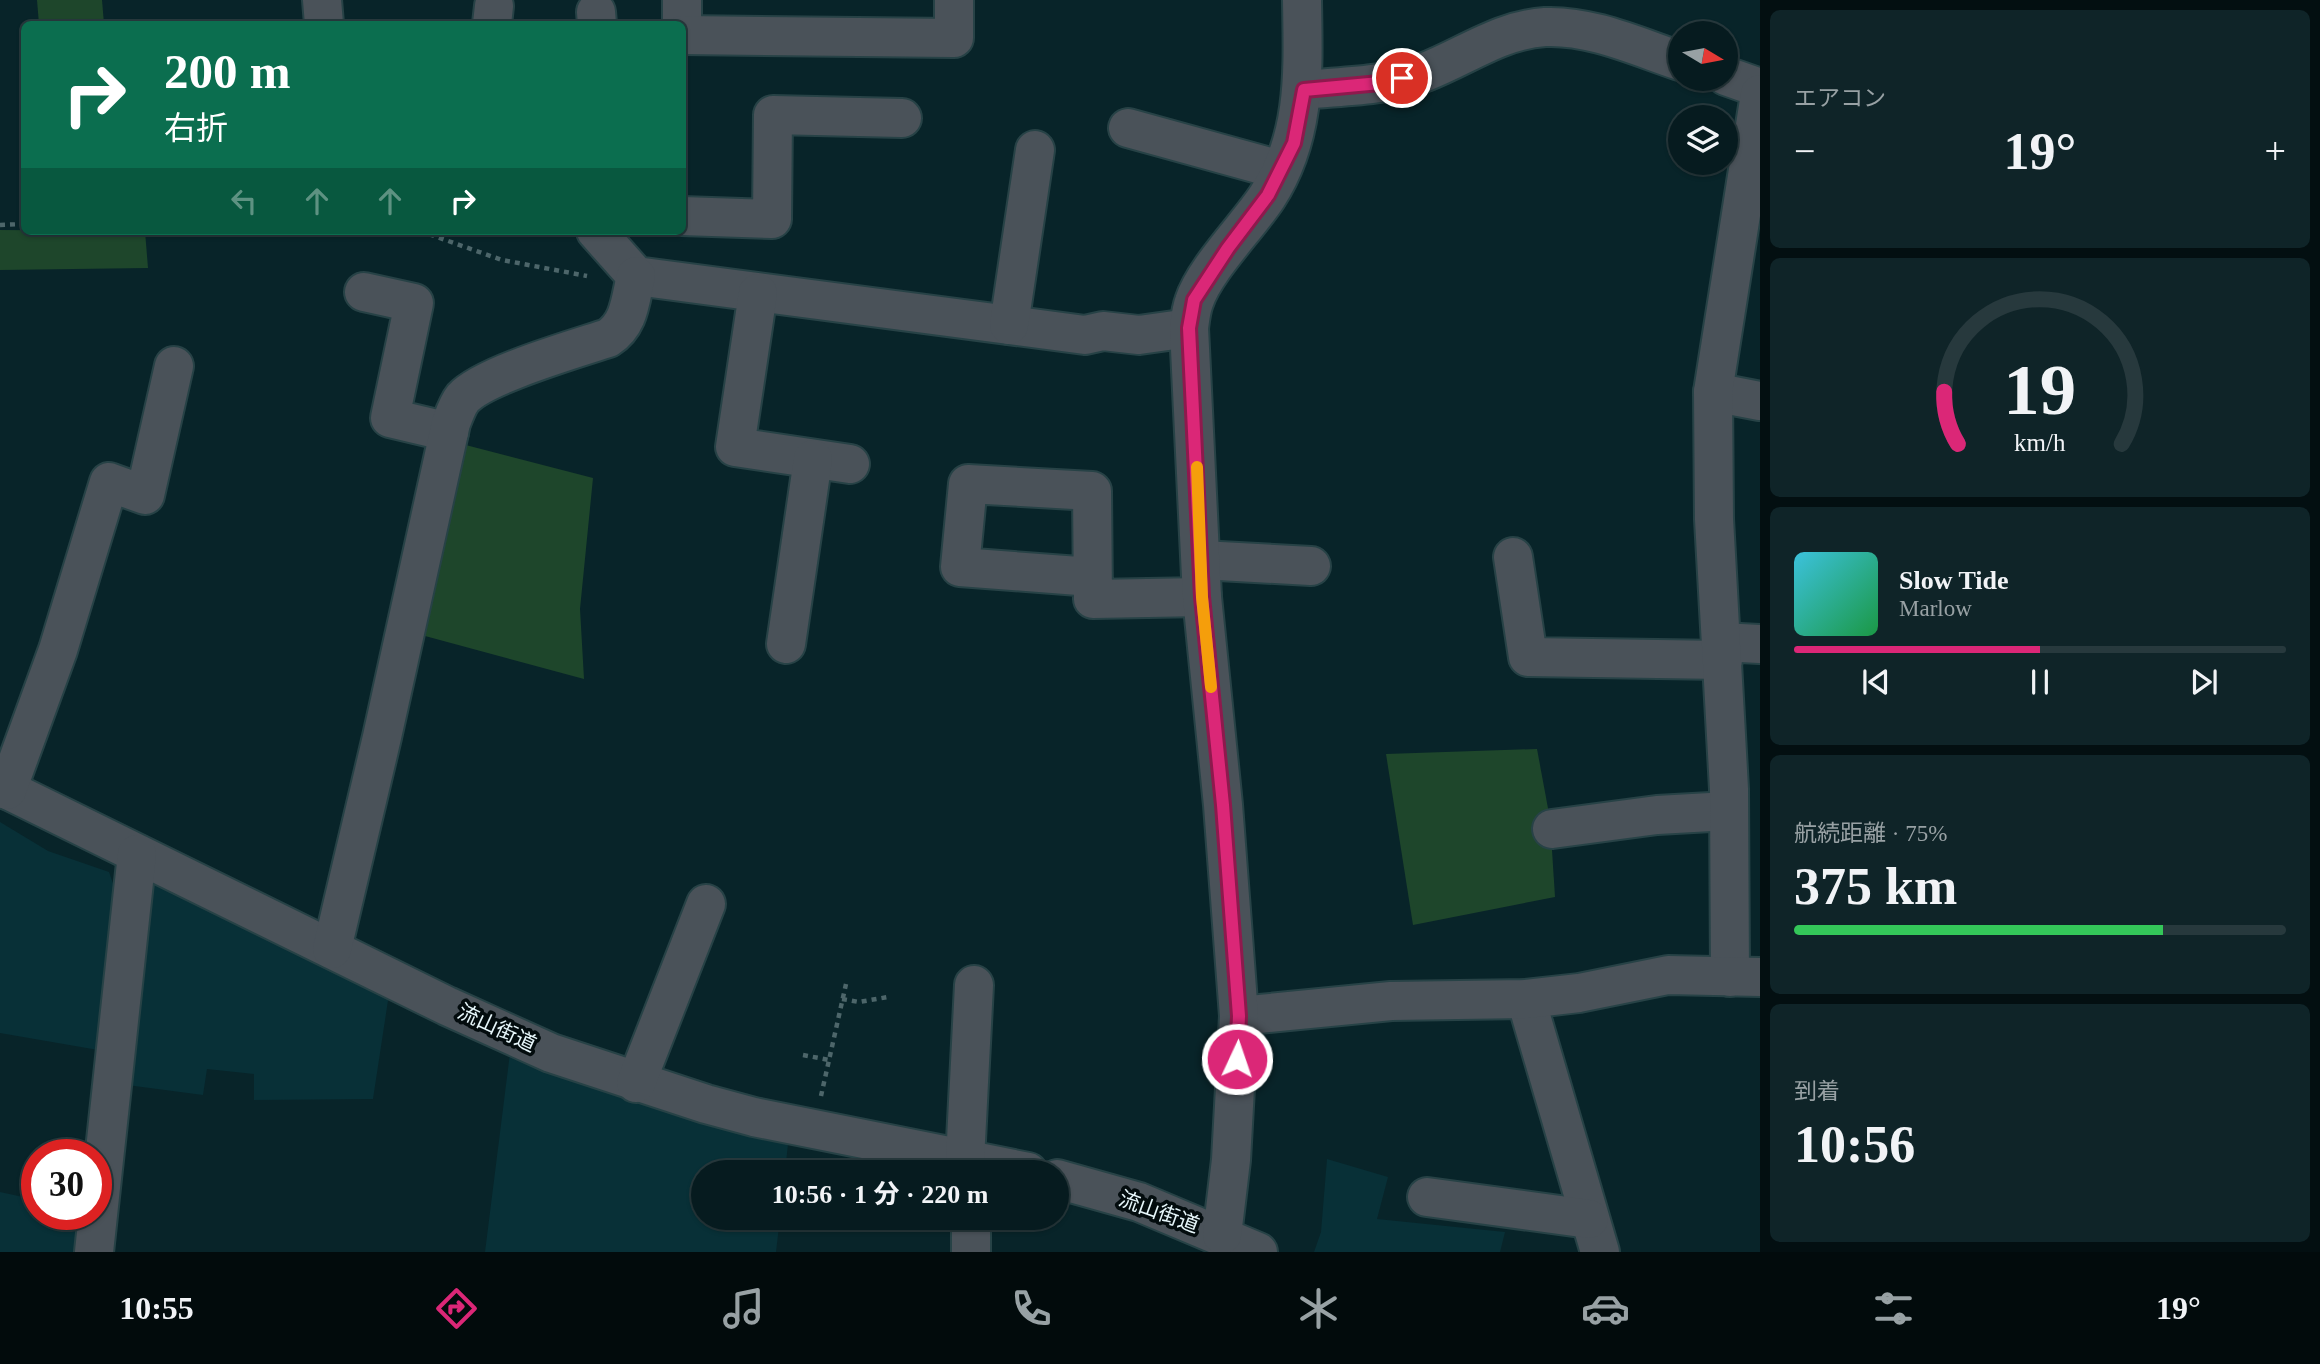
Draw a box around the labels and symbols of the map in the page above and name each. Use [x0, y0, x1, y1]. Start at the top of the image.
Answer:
north arrow [1668, 21, 1738, 91]
pin [1372, 48, 1432, 108]
street label: 流山街道 [454, 999, 540, 1057]
position arrow [1200, 1022, 1274, 1096]
speed limit sign: 30 [21, 1139, 112, 1230]
street label: 流山街道 [1115, 1186, 1203, 1238]

